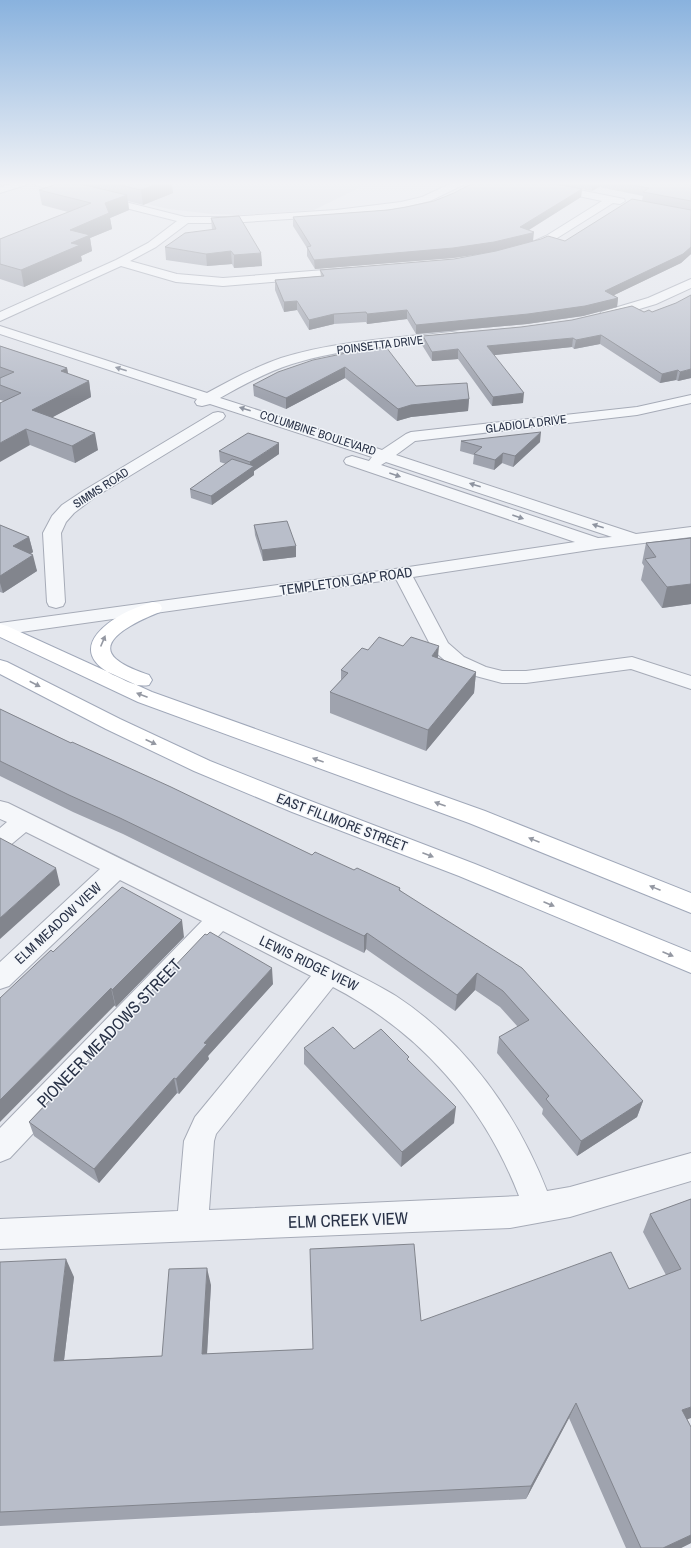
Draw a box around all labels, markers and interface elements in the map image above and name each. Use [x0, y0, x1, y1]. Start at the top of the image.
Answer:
street label: POINSETTA DRIVE [336, 332, 424, 358]
one-way arrow [115, 366, 127, 372]
one-way arrow [239, 406, 251, 412]
street label: COLUMBINE BOULEVARD [258, 407, 378, 459]
street label: GLADIOLA DRIVE [485, 411, 567, 437]
street label: SIMMS ROAD [70, 464, 132, 512]
one-way arrow [390, 472, 402, 478]
one-way arrow [468, 482, 480, 488]
one-way arrow [513, 514, 525, 520]
one-way arrow [592, 523, 604, 529]
street label: TEMPLETON GAP ROAD [279, 563, 413, 599]
one-way arrow [100, 635, 106, 646]
one-way arrow [29, 681, 40, 687]
one-way arrow [135, 692, 147, 698]
one-way arrow [146, 739, 157, 745]
one-way arrow [312, 757, 324, 763]
street label: EAST FILLMORE STREET [274, 789, 410, 855]
one-way arrow [434, 801, 446, 807]
one-way arrow [528, 836, 540, 842]
one-way arrow [423, 852, 435, 858]
street label: ELM MEADOW VIEW [11, 878, 105, 968]
one-way arrow [649, 885, 660, 891]
one-way arrow [543, 901, 555, 907]
street label: LEWIS RIDGE VIEW [257, 931, 362, 995]
one-way arrow [663, 951, 675, 957]
street label: PIONEER MEADOWS STREET [31, 953, 186, 1112]
street label: ELM CREEK VIEW [288, 1206, 408, 1233]

